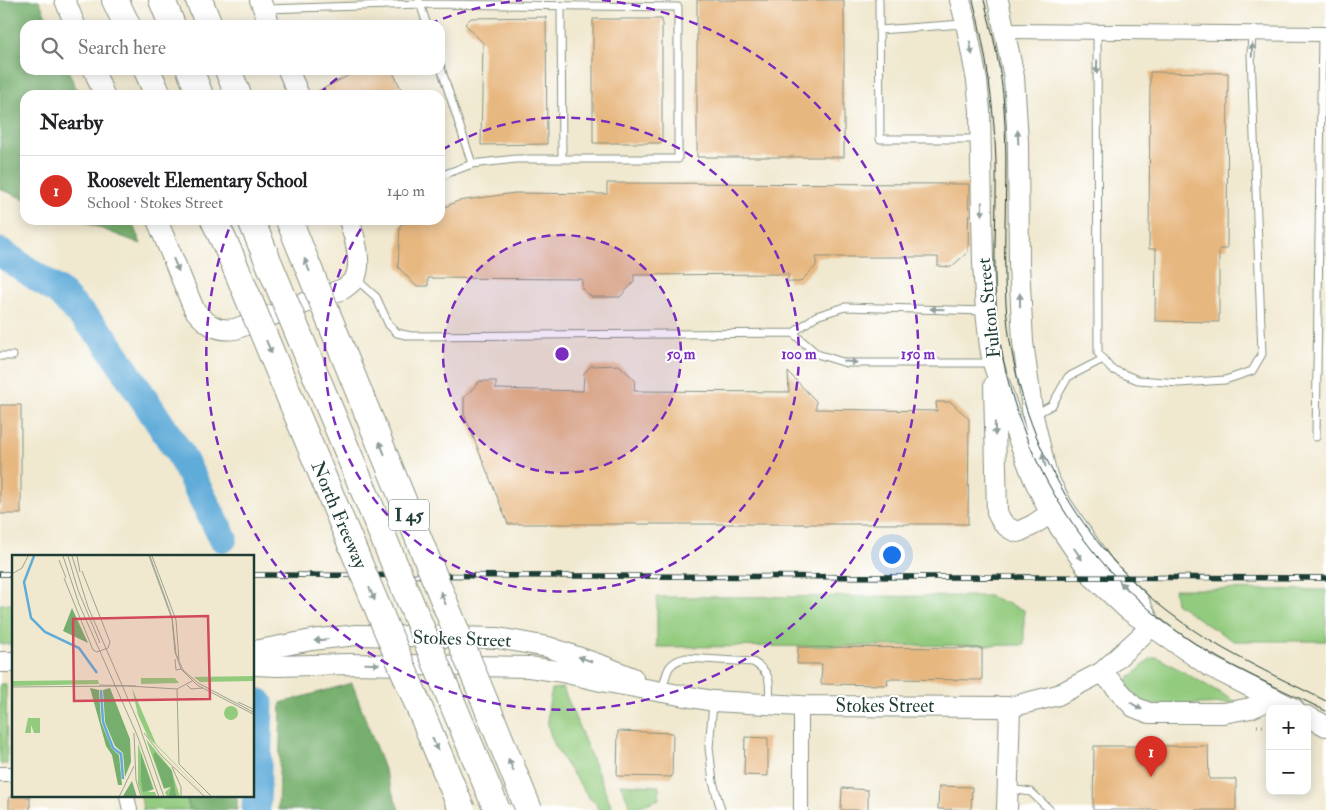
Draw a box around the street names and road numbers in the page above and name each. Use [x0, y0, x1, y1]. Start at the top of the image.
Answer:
street label: Fulton Street [972, 257, 1006, 359]
street label: North Freeway [306, 457, 373, 573]
road number: I 45 [389, 500, 429, 530]
street label: Stokes Street [412, 625, 512, 653]
street label: Stokes Street [836, 694, 934, 718]

